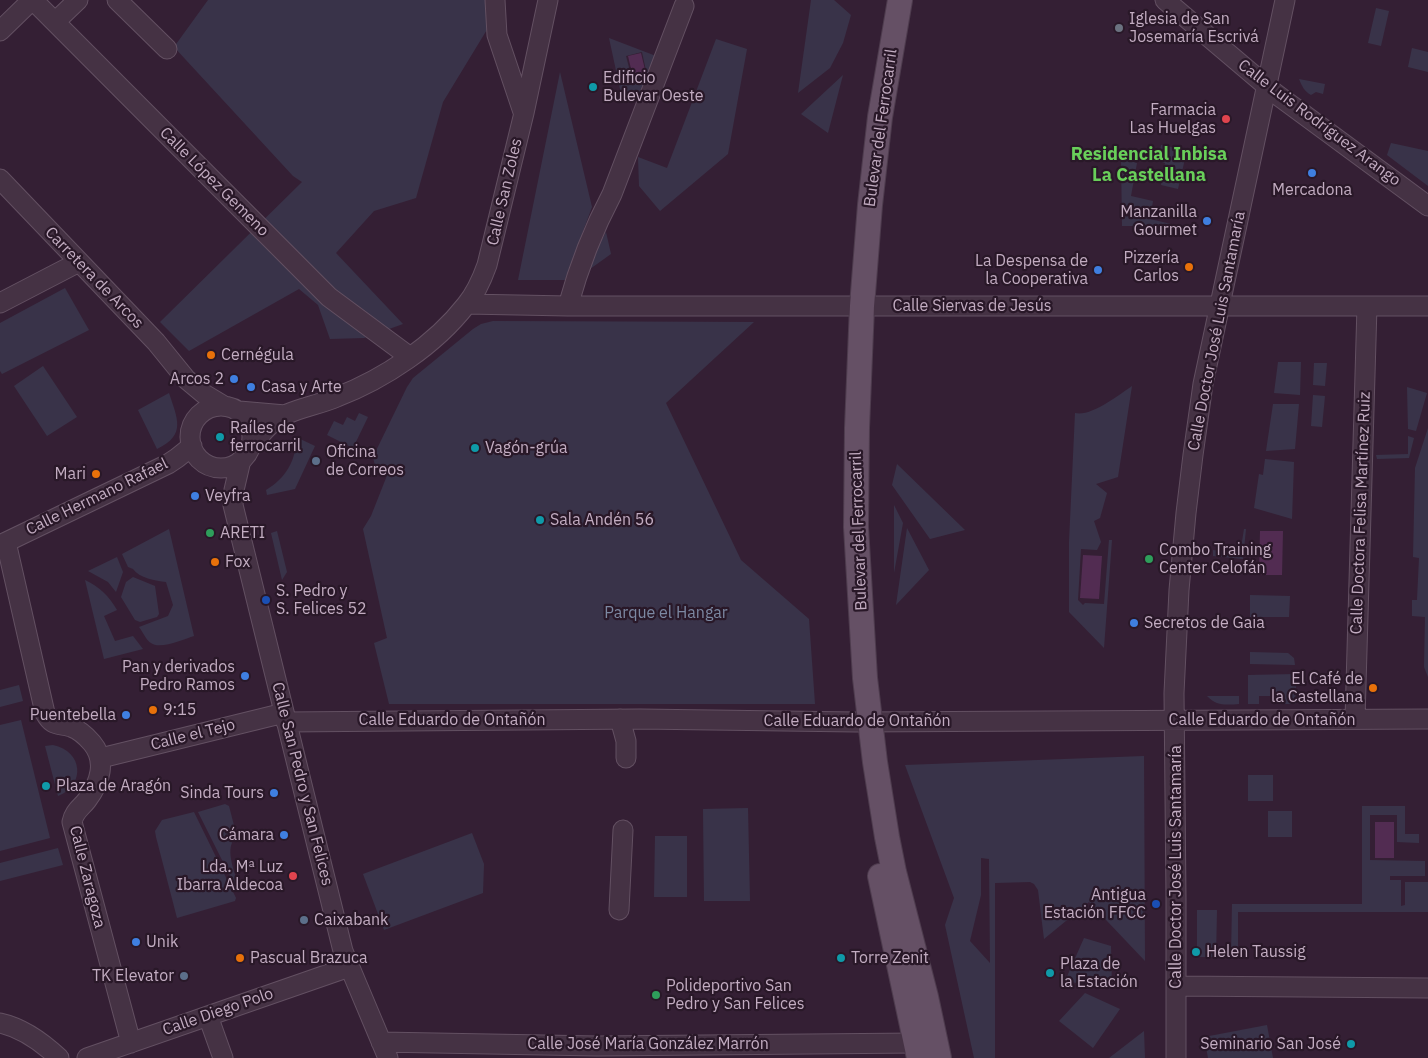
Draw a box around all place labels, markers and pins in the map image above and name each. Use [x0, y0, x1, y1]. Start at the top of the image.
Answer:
place label: Iglesia de San Josemaría Escrivá [1129, 9, 1259, 47]
marker: Iglesia de San Josemaría Escrivá [1113, 22, 1125, 34]
place label: Edificio Bulevar Oeste [603, 68, 704, 106]
marker: Edificio Bulevar Oeste [587, 81, 599, 93]
place label: Farmacia Las Huelgas [1130, 100, 1216, 138]
marker: Farmacia Las Huelgas [1220, 113, 1232, 125]
marker: Mercadona [1306, 167, 1318, 179]
place label: Mercadona [1272, 180, 1352, 200]
place label: Manzanilla Gourmet [1120, 202, 1197, 240]
marker: Manzanilla Gourmet [1201, 215, 1213, 227]
place label: Pizzería Carlos [1123, 248, 1179, 286]
place label: La Despensa de la Cooperativa [975, 251, 1088, 289]
marker: Pizzería Carlos [1183, 261, 1195, 273]
marker: La Despensa de la Cooperativa [1092, 264, 1104, 276]
place label: Cernégula [221, 345, 294, 365]
marker: Cernégula [205, 349, 217, 361]
place label: Arcos 2 [170, 369, 224, 389]
marker: Arcos 2 [228, 373, 240, 385]
place label: Casa y Arte [261, 377, 342, 397]
marker: Casa y Arte [245, 381, 257, 393]
place label: Raíles de ferrocarril [230, 418, 301, 456]
marker: Raíles de ferrocarril [214, 431, 226, 443]
place label: Vagón-grúa [485, 438, 568, 458]
place label: Oficina de Correos [326, 442, 404, 480]
marker: Vagón-grúa [469, 442, 481, 454]
marker: Oficina de Correos [310, 455, 322, 467]
place label: Mari [55, 464, 86, 484]
marker: Mari [90, 468, 102, 480]
place label: Veyfra [205, 486, 251, 506]
marker: Veyfra [189, 490, 201, 502]
place label: Sala Andén 56 [550, 510, 654, 530]
marker: Sala Andén 56 [534, 514, 546, 526]
place label: ARETI [220, 523, 265, 543]
marker: ARETI [204, 527, 216, 539]
place label: Combo Training Center Celofán [1159, 540, 1271, 578]
place label: Fox [225, 552, 250, 572]
marker: Combo Training Center Celofán [1143, 553, 1155, 565]
marker: Fox [209, 556, 221, 568]
place label: S. Pedro y S. Felices 52 [276, 581, 367, 619]
marker: S. Pedro y S. Felices 52 [260, 594, 272, 606]
place label: Secretos de Gaia [1144, 613, 1265, 633]
marker: Secretos de Gaia [1128, 617, 1140, 629]
place label: Pan y derivados Pedro Ramos [122, 657, 235, 695]
place label: El Café de la Castellana [1271, 669, 1363, 707]
marker: Pan y derivados Pedro Ramos [239, 670, 251, 682]
marker: El Café de la Castellana [1367, 682, 1379, 694]
place label: 9:15 [163, 700, 196, 720]
marker: 9:15 [147, 704, 159, 716]
place label: Puentebella [30, 705, 116, 725]
marker: Puentebella [120, 709, 132, 721]
place label: Plaza de Aragón [56, 776, 171, 796]
marker: Plaza de Aragón [40, 780, 52, 792]
place label: Sinda Tours [180, 783, 264, 803]
marker: Sinda Tours [268, 787, 280, 799]
place label: Cámara [219, 825, 274, 845]
marker: Cámara [278, 829, 290, 841]
place label: Lda. Mª Luz Ibarra Aldecoa [177, 857, 283, 895]
marker: Lda. Mª Luz Ibarra Aldecoa [287, 870, 299, 882]
place label: Antigua Estación FFCC [1044, 885, 1146, 923]
marker: Antigua Estación FFCC [1150, 898, 1162, 910]
place label: Caixabank [314, 910, 388, 930]
marker: Caixabank [298, 914, 310, 926]
place label: Unik [146, 932, 178, 952]
marker: Unik [130, 936, 142, 948]
place label: Helen Taussig [1206, 942, 1306, 962]
marker: Helen Taussig [1190, 946, 1202, 958]
place label: Pascual Brazuca [250, 948, 368, 968]
place label: Torre Zenit [851, 948, 929, 968]
marker: Pascual Brazuca [234, 952, 246, 964]
marker: Torre Zenit [835, 952, 847, 964]
place label: Plaza de la Estación [1060, 954, 1138, 992]
place label: TK Elevator [92, 966, 174, 986]
marker: Plaza de la Estación [1044, 967, 1056, 979]
marker: TK Elevator [178, 970, 190, 982]
place label: Polideportivo San Pedro y San Felices [666, 976, 805, 1014]
marker: Polideportivo San Pedro y San Felices [650, 989, 662, 1001]
place label: Seminario San José [1200, 1034, 1341, 1054]
marker: Seminario San José [1345, 1038, 1357, 1050]

